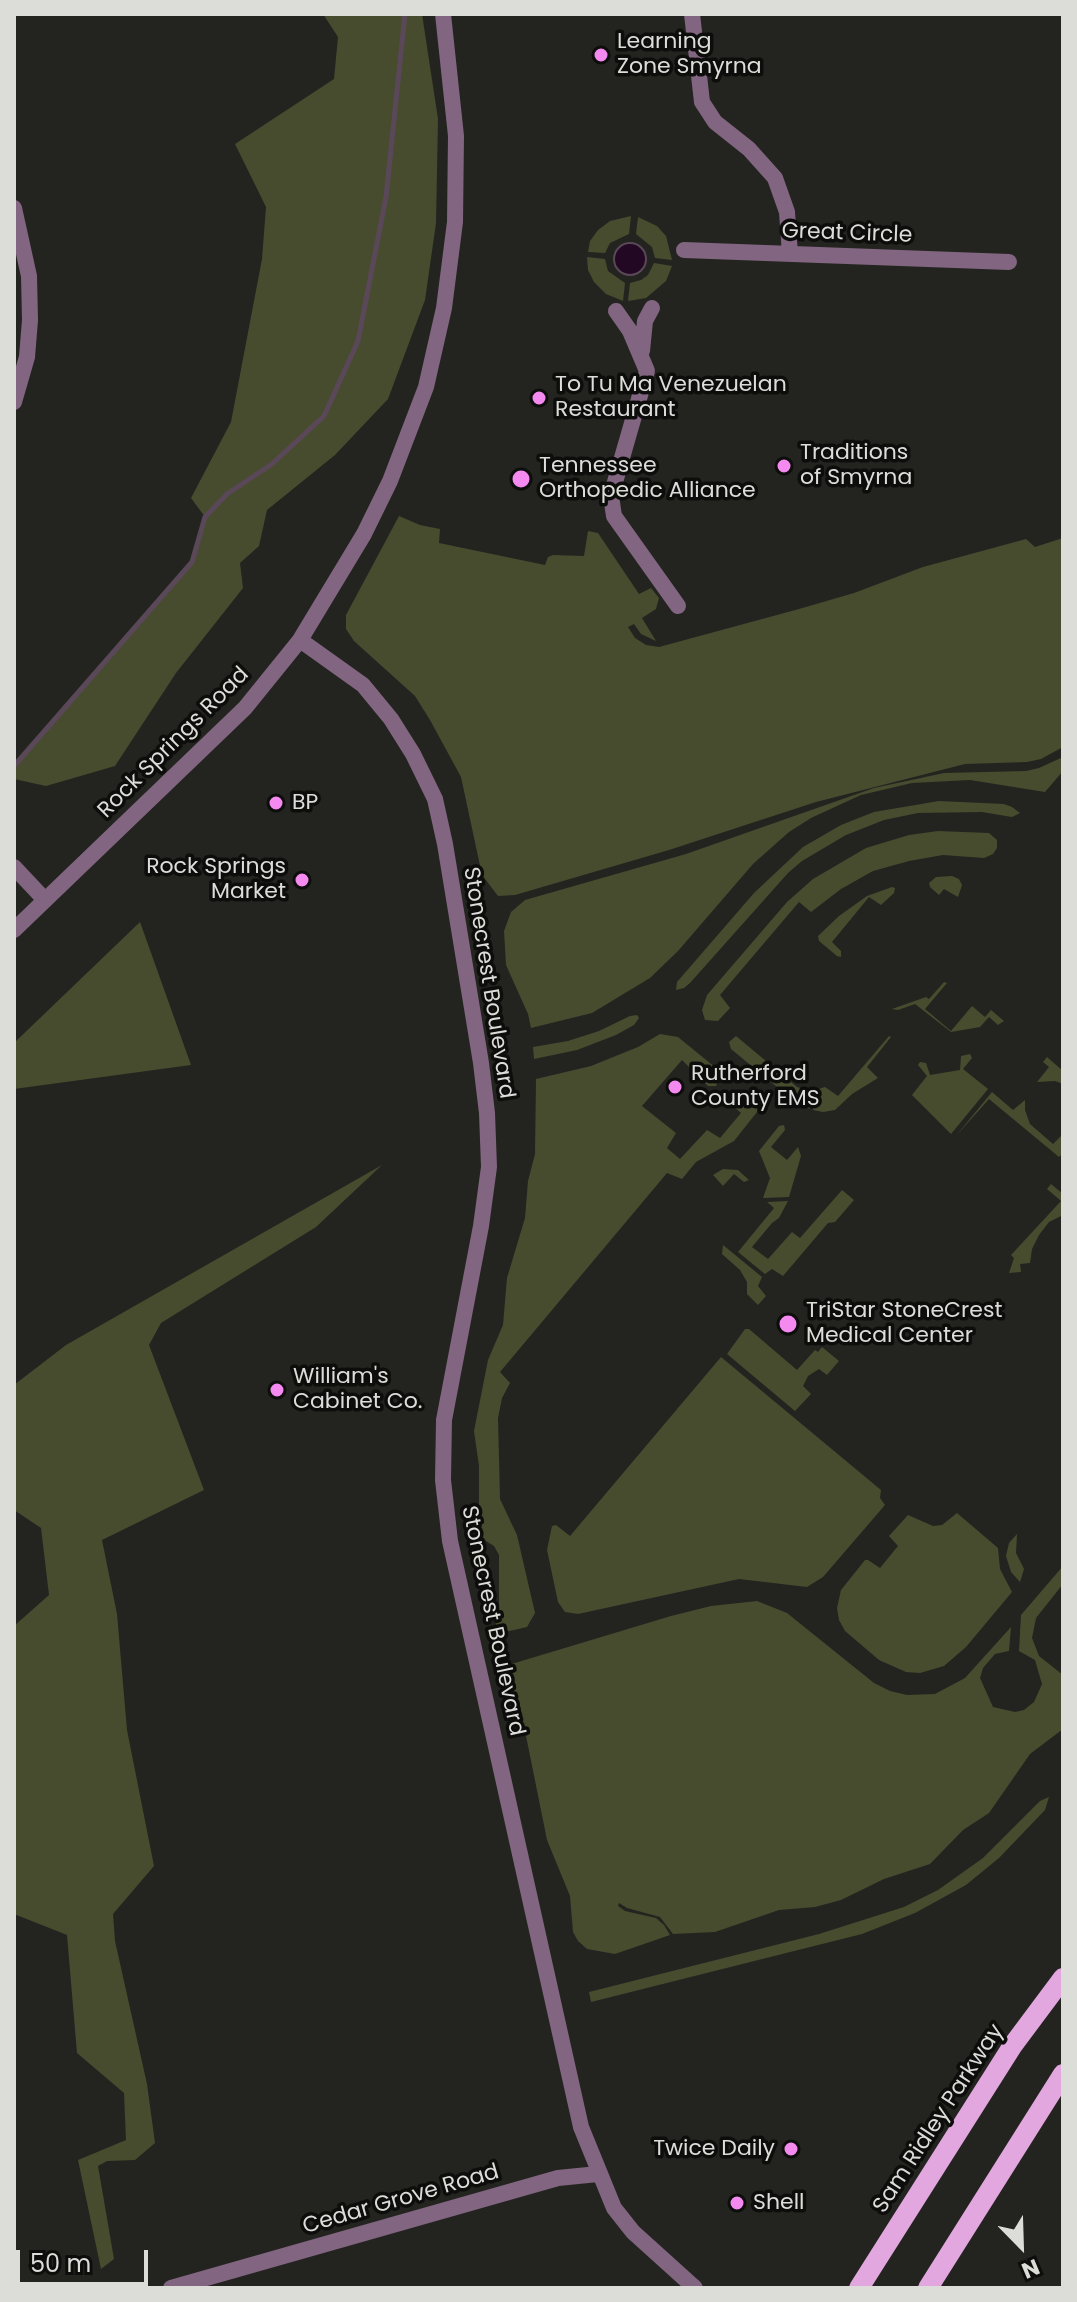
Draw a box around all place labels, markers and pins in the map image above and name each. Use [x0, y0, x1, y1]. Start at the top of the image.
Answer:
place label: Learning Zone Smyrna [617, 29, 762, 80]
marker: Learning Zone Smyrna [592, 46, 610, 64]
place label: To Tu Ma Venezuelan Restaurant [555, 372, 787, 424]
marker: To Tu Ma Venezuelan Restaurant [530, 389, 548, 407]
place label: Traditions of Smyrna [800, 440, 912, 492]
place label: Tennessee Orthopedic Alliance [539, 453, 756, 504]
marker: Traditions of Smyrna [775, 457, 793, 475]
marker: Tennessee Orthopedic Alliance [510, 468, 532, 490]
place label: BP [292, 790, 318, 816]
marker: BP [267, 794, 285, 812]
place label: Rock Springs Market [146, 854, 286, 906]
marker: Rock Springs Market [293, 871, 311, 889]
place label: Rutherford County EMS [691, 1061, 820, 1112]
marker: Rutherford County EMS [666, 1078, 684, 1096]
place label: TriStar StoneCrest Medical Center [806, 1298, 1002, 1350]
marker: TriStar StoneCrest Medical Center [777, 1313, 799, 1335]
place label: William's Cabinet Co. [293, 1364, 422, 1416]
marker: William's Cabinet Co. [268, 1381, 286, 1399]
place label: Twice Daily [653, 2136, 775, 2162]
marker: Twice Daily [782, 2140, 800, 2158]
place label: Shell [753, 2190, 804, 2216]
marker: Shell [728, 2194, 746, 2212]

